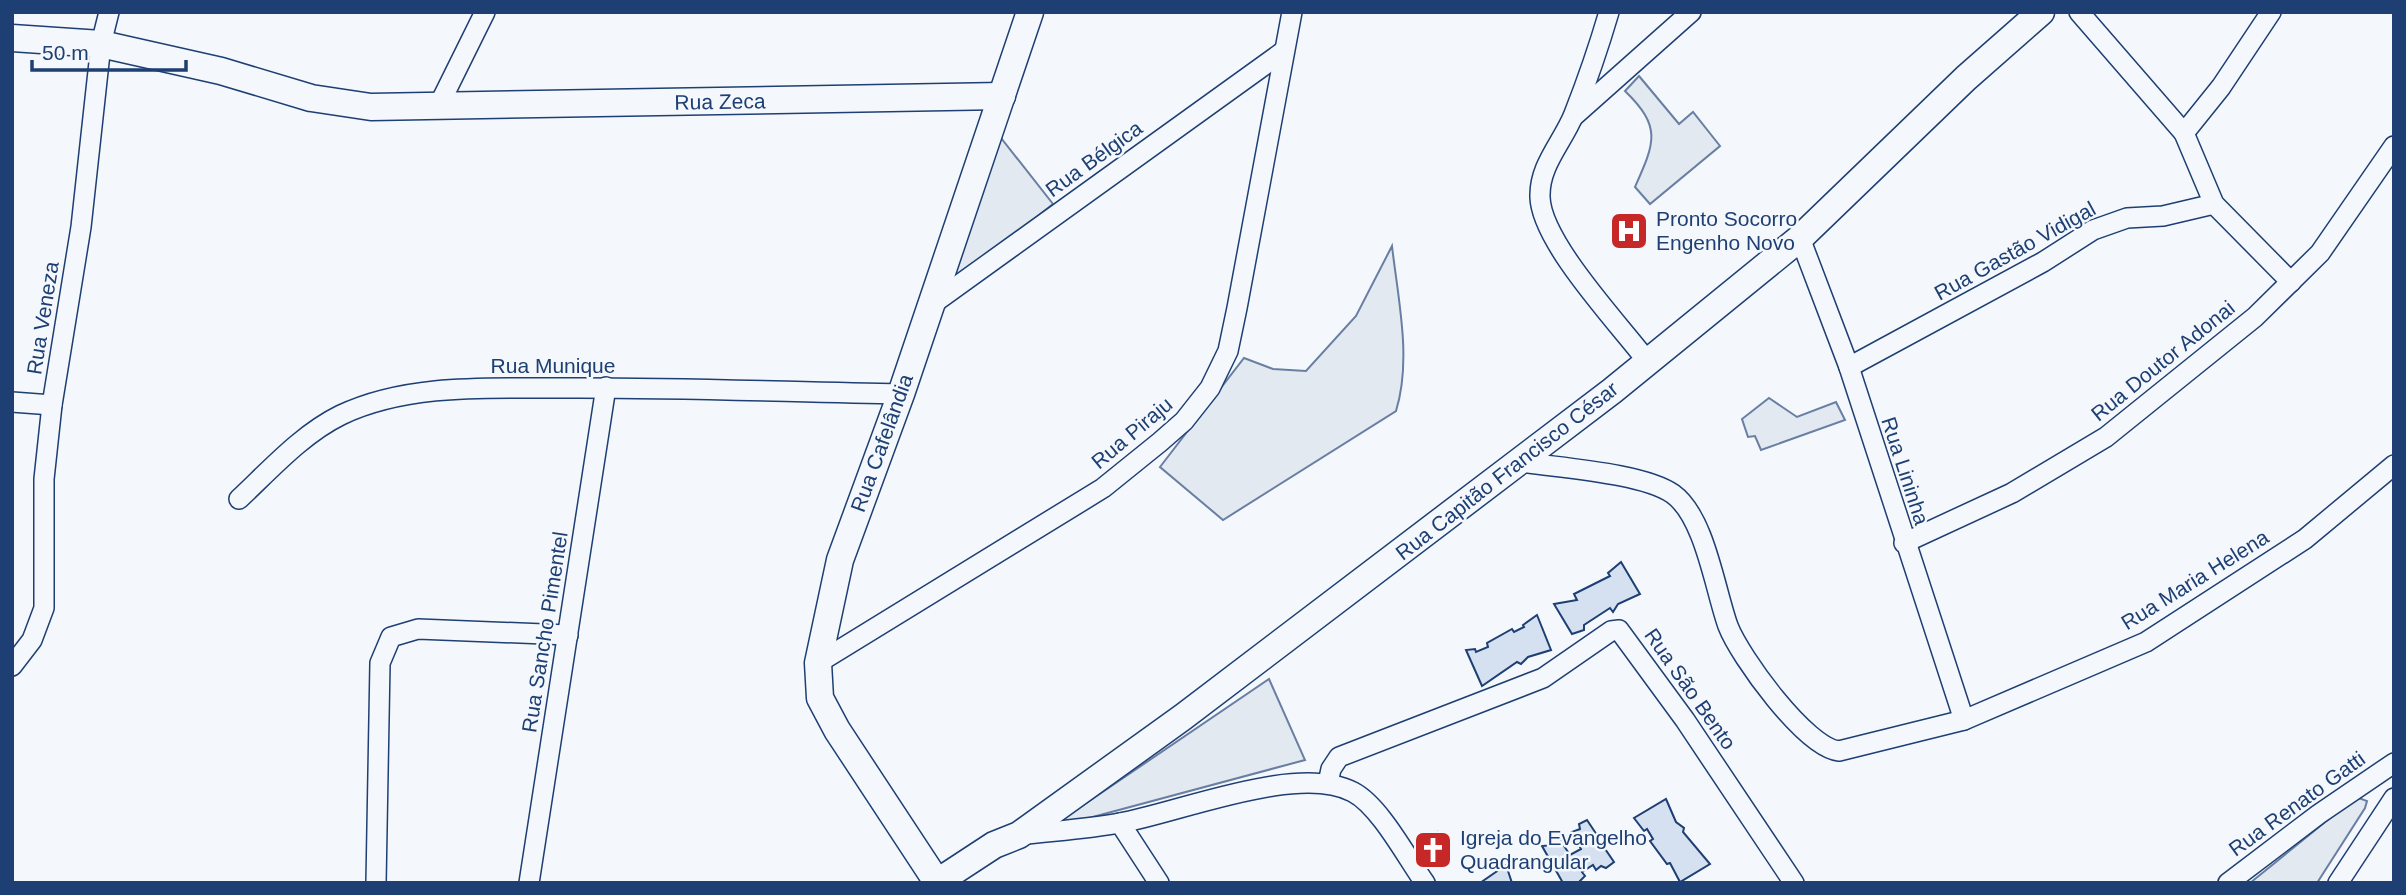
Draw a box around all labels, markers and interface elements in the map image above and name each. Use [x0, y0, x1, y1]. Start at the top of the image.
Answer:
scale bar [32, 28, 186, 72]
text: 50 m [42, 41, 89, 64]
street label: Rua Zeca [674, 89, 766, 114]
street label: Rua Bélgica [1041, 116, 1147, 201]
street label: Rua Gastão Vidigal [1930, 197, 2099, 304]
place label: Pronto Socorro Engenho Novo [1656, 207, 1797, 254]
hospital icon: Pronto Socorro Engenho Novo [1608, 210, 1650, 252]
street label: Rua Veneza [22, 259, 63, 376]
street label: Rua Doutor Adonai [2086, 296, 2239, 425]
street label: Rua Munique [491, 354, 615, 377]
street label: Rua Cafelândia [846, 371, 917, 515]
street label: Rua Capitão Francisco César [1391, 377, 1622, 564]
street label: Rua Piraju [1087, 392, 1177, 473]
street label: Rua Lininha [1877, 414, 1934, 528]
street label: Rua Maria Helena [2117, 525, 2273, 634]
street label: Rua Sancho Pimentel [517, 530, 572, 734]
street label: Rua São Bento [1640, 624, 1741, 754]
street label: Rua Renato Gatti [2224, 747, 2369, 861]
place label: Igreja do Evangelho Quadrangular [1460, 826, 1647, 873]
church icon: Igreja do Evangelho Quadrangular [1412, 829, 1454, 871]

